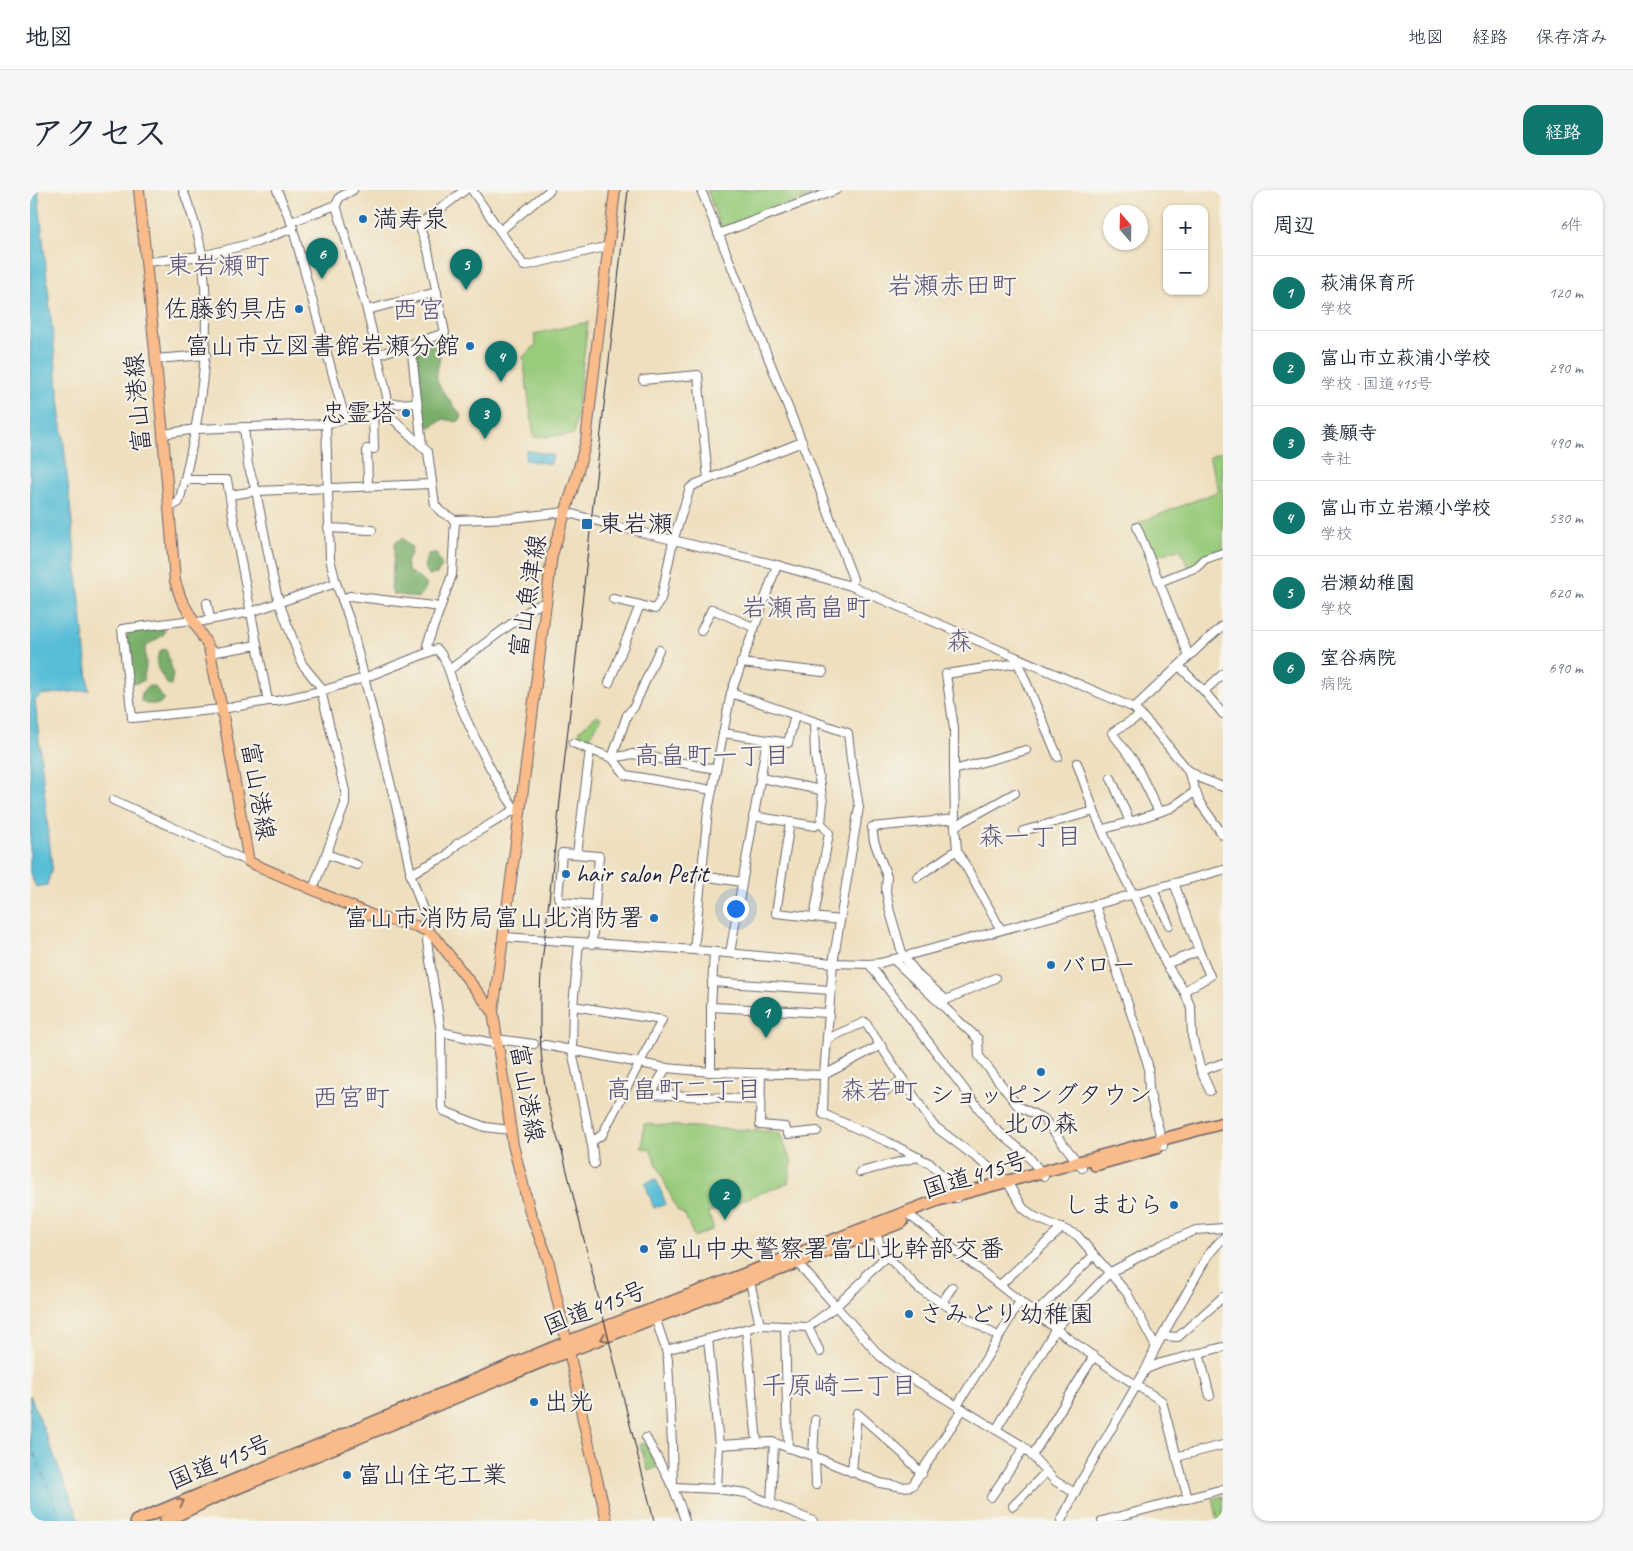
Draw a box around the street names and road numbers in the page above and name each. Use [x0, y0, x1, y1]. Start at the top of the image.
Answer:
street label: 富山港線 [118, 352, 158, 454]
street label: 富山魚津線 [502, 532, 554, 660]
street label: 富山港線 [234, 739, 282, 843]
street label: 富山港線 [503, 1041, 551, 1145]
street label: 国道415号 [918, 1144, 1032, 1206]
street label: 国道415号 [538, 1274, 652, 1342]
street label: 国道415号 [164, 1427, 276, 1497]

